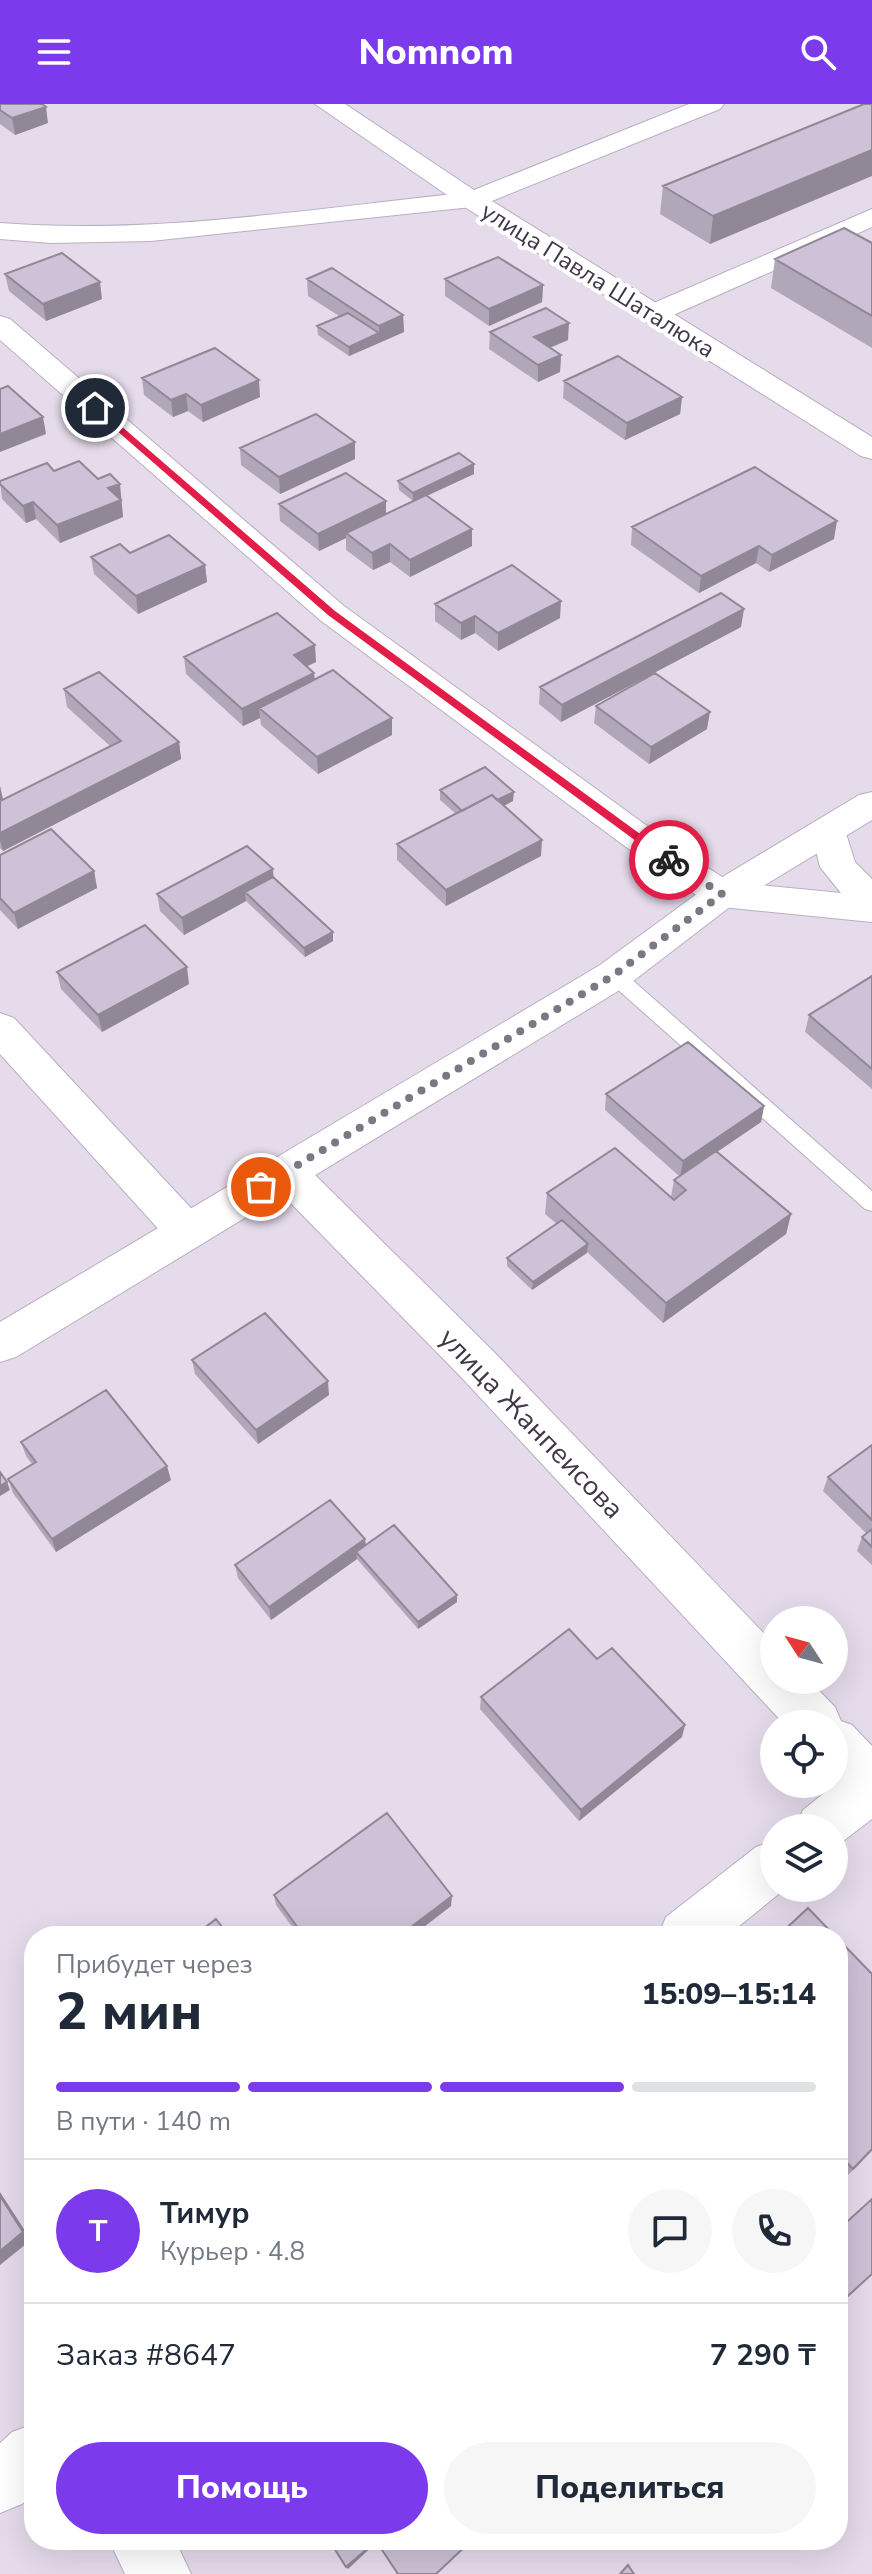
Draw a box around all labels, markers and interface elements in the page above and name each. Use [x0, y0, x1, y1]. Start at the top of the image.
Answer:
text: Nomnom [359, 28, 513, 77]
icon: menu [32, 30, 76, 74]
icon: search [796, 30, 840, 74]
street label: улица Павла Шаталюка [475, 195, 721, 365]
pin [61, 374, 129, 442]
icon: home [73, 386, 117, 430]
courier [629, 820, 709, 900]
icon: bike [647, 838, 691, 882]
pin [227, 1153, 295, 1221]
icon: bag [239, 1165, 283, 1209]
street label: улица Жанпеисова [430, 1320, 632, 1527]
north arrow [760, 1606, 848, 1694]
map controls [760, 1606, 848, 1902]
button: locate [760, 1710, 848, 1798]
button: layers [760, 1814, 848, 1902]
text: Прибудет через [56, 1947, 253, 1982]
text: 15:09–15:14 [641, 1974, 816, 2015]
text: 2 мин [56, 1976, 202, 2047]
text: В пути · 140 m [56, 2104, 231, 2139]
button: chat [628, 2189, 712, 2273]
button: phone [732, 2189, 816, 2273]
text: Тимур [160, 2193, 250, 2234]
text: Т [89, 2211, 107, 2252]
text: Курьер · 4.8 [160, 2234, 305, 2269]
text: Заказ #8647 [56, 2335, 236, 2376]
text: 7 290 ₸ [710, 2335, 816, 2376]
button: Помощь [56, 2442, 428, 2534]
button: Поделиться [444, 2442, 816, 2534]

